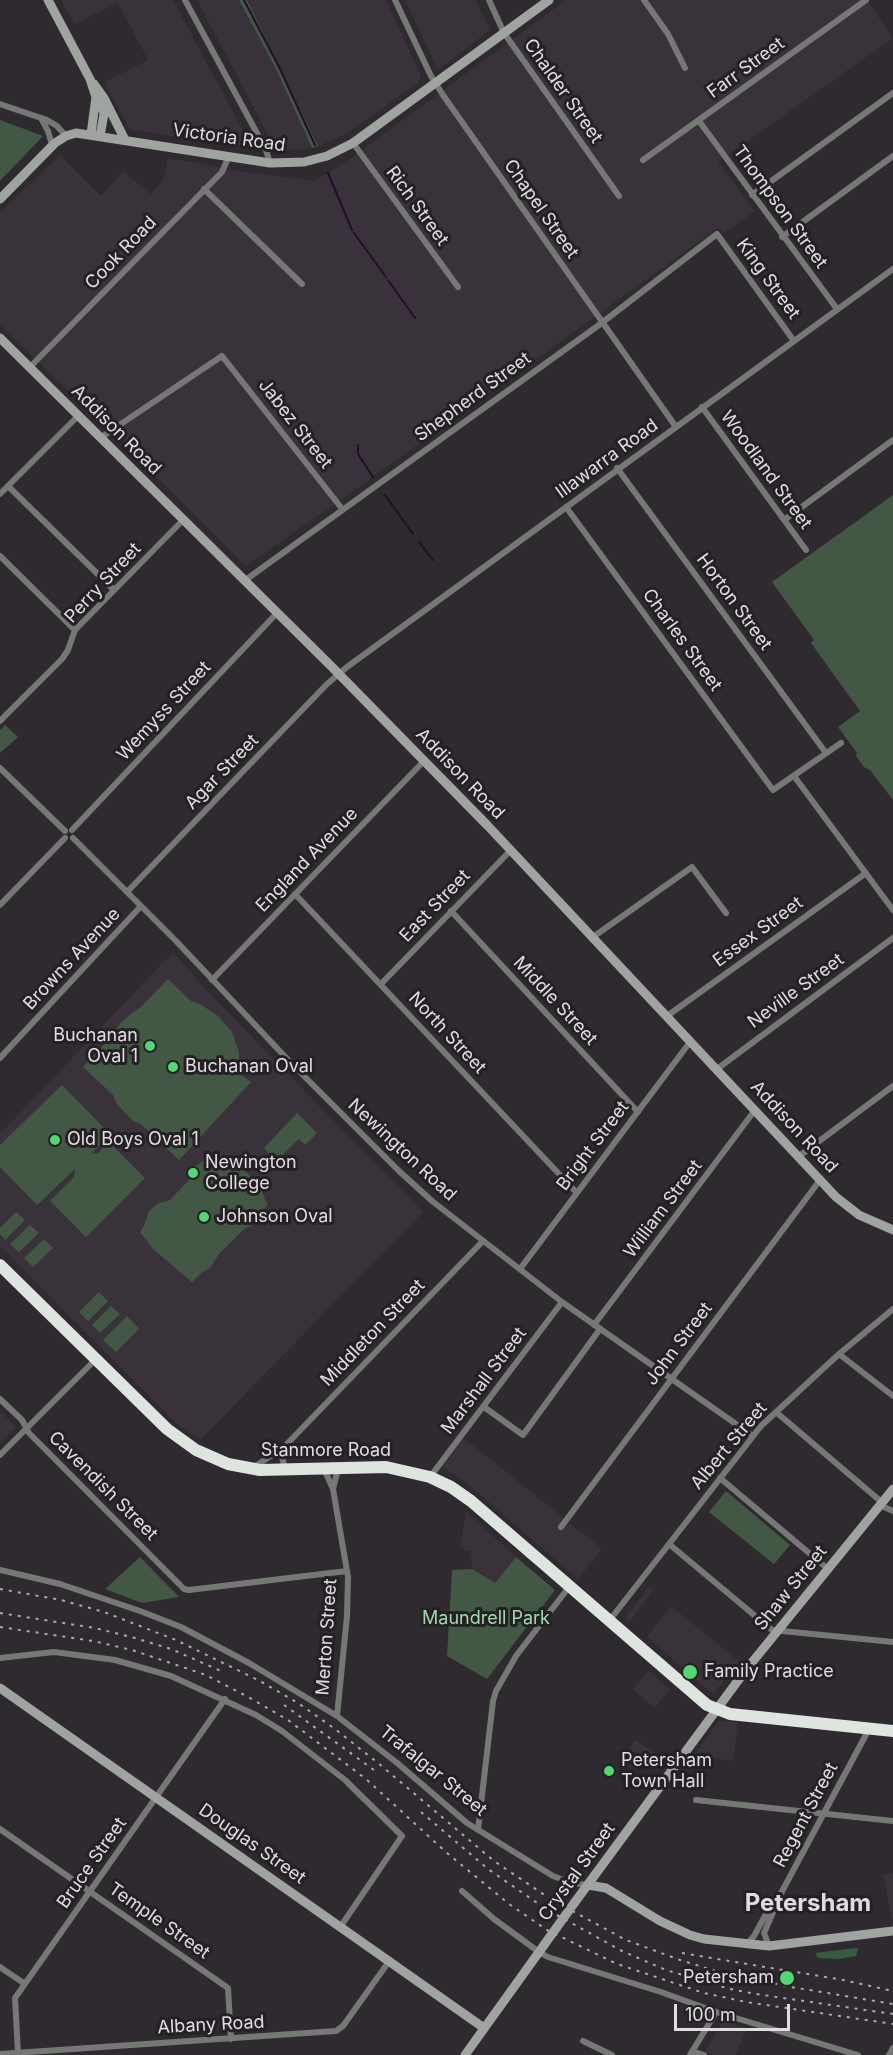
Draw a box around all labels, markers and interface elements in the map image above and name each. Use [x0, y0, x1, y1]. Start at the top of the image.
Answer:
street label: Farr Street [703, 33, 789, 103]
street label: Chalder Street [519, 35, 607, 147]
street label: Victoria Road [171, 119, 287, 157]
street label: Thompson Street [728, 141, 832, 273]
street label: Chapel Street [499, 155, 583, 263]
street label: Rich Street [381, 162, 453, 250]
street label: Cook Road [81, 212, 161, 294]
street label: King Street [732, 235, 804, 323]
street label: Shepherd Street [411, 348, 535, 446]
street label: Jabez Street [253, 375, 337, 473]
street label: Addison Road [67, 381, 165, 479]
street label: Woodland Street [716, 406, 816, 534]
street label: Illawarra Road [552, 415, 662, 503]
street label: Perry Street [60, 538, 146, 628]
street label: Horton Street [692, 549, 776, 655]
street label: Charles Street [638, 585, 726, 695]
street label: Wemyss Street [113, 657, 215, 765]
street label: Addison Road [411, 724, 509, 824]
street label: Agar Street [181, 730, 263, 814]
street label: England Avenue [252, 803, 362, 917]
street label: East Street [395, 865, 475, 947]
street label: Essex Street [709, 892, 807, 972]
street label: Browns Avenue [19, 903, 125, 1015]
street label: Neville Street [744, 949, 848, 1033]
street label: Middle Street [508, 952, 602, 1050]
street label: North Street [404, 988, 490, 1078]
place label: Buchanan Oval 1 [53, 1025, 138, 1068]
marker: Buchanan Oval 1 [143, 1039, 157, 1053]
place label: Buchanan Oval [185, 1056, 313, 1078]
marker: Buchanan Oval [166, 1060, 180, 1074]
street label: Addison Road [746, 1076, 842, 1178]
street label: Newington Road [343, 1094, 461, 1206]
street label: Bright Street [552, 1097, 634, 1195]
place label: Old Boys Oval 1 [67, 1129, 199, 1151]
marker: Old Boys Oval 1 [48, 1133, 62, 1147]
place label: Newington College [205, 1152, 297, 1194]
street label: William Street [619, 1156, 707, 1262]
marker: Newington College [186, 1166, 200, 1180]
place label: Johnson Oval [216, 1206, 333, 1228]
marker: Johnson Oval [197, 1210, 211, 1224]
street label: Middleton Street [316, 1275, 430, 1391]
street label: John Street [641, 1298, 717, 1390]
street label: Marshall Street [437, 1323, 531, 1439]
street label: Albert Street [686, 1398, 772, 1494]
street label: Cavendish Street [44, 1427, 162, 1545]
street label: Stanmore Road [261, 1440, 391, 1462]
street label: Shaw Street [750, 1541, 832, 1635]
street label: Merton Street [312, 1578, 342, 1696]
park label: Maundrell Park [422, 1608, 550, 1630]
place label: Family Practice [704, 1661, 834, 1683]
marker: Family Practice [681, 1663, 699, 1681]
street label: Trafalgar Street [375, 1721, 491, 1821]
place label: Petersham Town Hall [621, 1750, 712, 1792]
street label: Regent Street [769, 1759, 843, 1871]
marker: Petersham Town Hall [602, 1764, 616, 1778]
street label: Douglas Street [194, 1799, 310, 1889]
street label: Bruce Street [53, 1813, 131, 1913]
street label: Crystal Street [534, 1819, 620, 1925]
street label: Temple Street [104, 1878, 214, 1964]
district label: Petersham [745, 1890, 871, 1918]
place label: Petersham [683, 1967, 774, 1989]
marker: Petersham [778, 1969, 796, 1987]
scale bar [677, 1992, 792, 2030]
text: 100 m [685, 2004, 736, 2025]
street label: Albany Road [157, 2011, 265, 2039]

